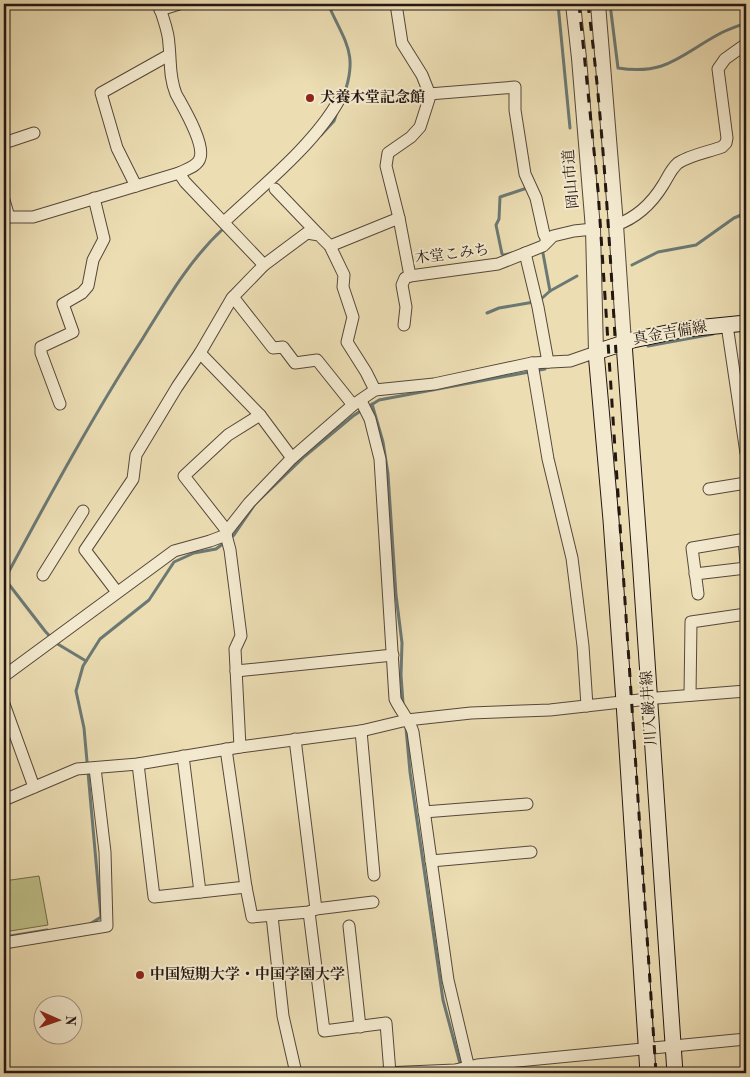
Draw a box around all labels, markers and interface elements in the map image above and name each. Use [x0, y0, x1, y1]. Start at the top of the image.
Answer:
place label: 犬養木堂記念館 [320, 88, 425, 106]
marker: 犬養木堂記念館 [304, 92, 316, 104]
street label: 岡山市道 [560, 148, 582, 210]
street label: 木堂こみち [414, 241, 490, 267]
street label: 真金吉備線 [631, 318, 708, 348]
street label: 川入巌井線 [638, 670, 660, 746]
place label: 中国短期大学・中国学園大学 [150, 966, 345, 983]
marker: 中国短期大学・中国学園大学 [134, 969, 146, 981]
north arrow [32, 994, 82, 1044]
text: N [63, 1015, 77, 1026]

